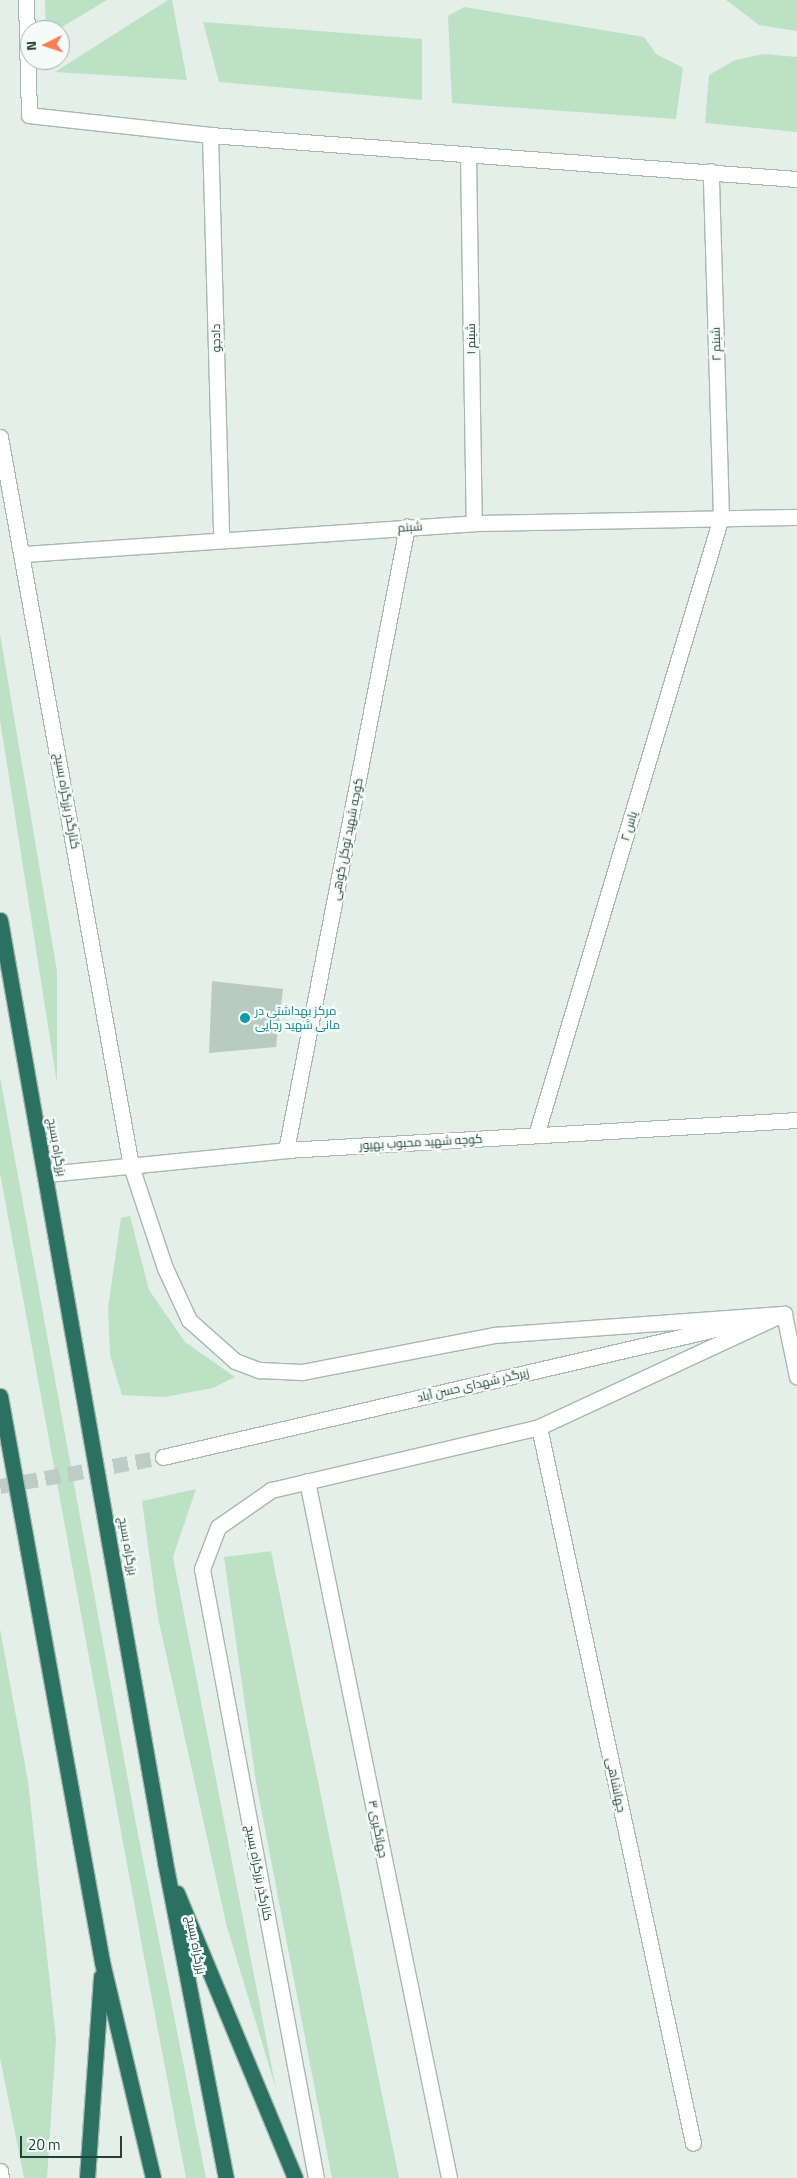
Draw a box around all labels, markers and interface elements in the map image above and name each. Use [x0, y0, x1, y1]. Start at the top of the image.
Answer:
north arrow [20, 20, 70, 70]
text: N [20, 40, 41, 52]
street label: شبنم ۱ [464, 323, 478, 355]
street label: دادجو [209, 324, 223, 352]
street label: شبنم ۲ [708, 327, 724, 361]
street label: شبنم [397, 519, 423, 535]
street label: کنارگذر بزرگراه بسیج [51, 752, 83, 850]
street label: کوچه شهید توکل کوهی [328, 777, 366, 901]
street label: یاس ۲ [618, 809, 640, 843]
place label: مرکز بهداشتی در مانی شهید رجایی [255, 1004, 340, 1032]
marker: مرکز بهداشتی در مانی شهید رجایی [239, 1012, 251, 1024]
street label: بزرگراه بسیج [45, 1117, 69, 1177]
street label: کوچه شهید محبوب بهپور [359, 1132, 483, 1152]
street label: زیرگذر شهدای حسن آباد [415, 1365, 531, 1405]
street label: بزرگراه بسیج [116, 1516, 140, 1576]
street label: جهانشاهی [603, 1756, 629, 1814]
street label: جهانگیری ۳ [365, 1799, 391, 1859]
street label: کنارگذر بزرگراه بسیج [243, 1824, 275, 1922]
street label: بزرگراه بسیج [183, 1915, 209, 1975]
scale bar [22, 2126, 125, 2158]
text: 20 m [28, 2133, 61, 2156]

